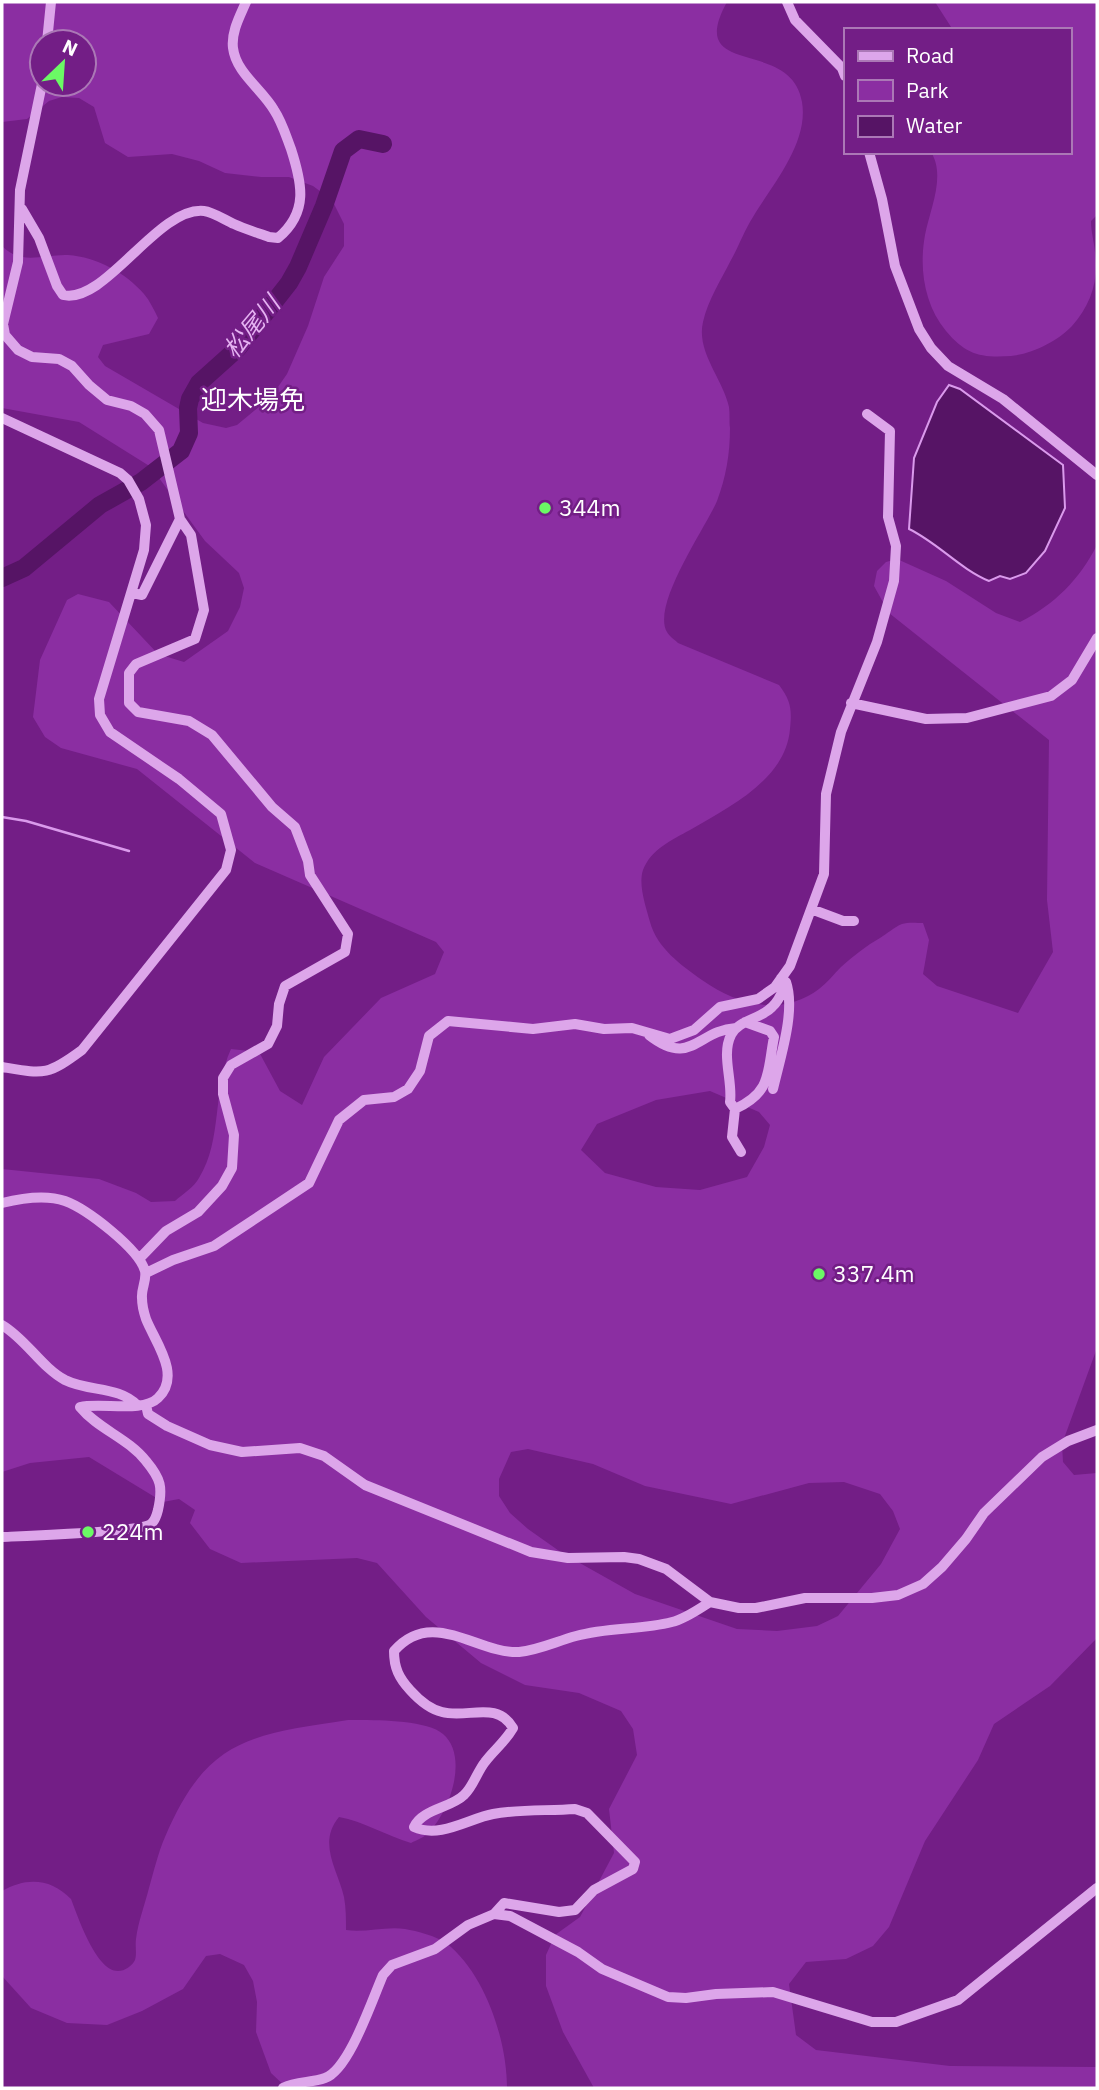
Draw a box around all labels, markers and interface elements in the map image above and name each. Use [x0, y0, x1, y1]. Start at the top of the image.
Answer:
north arrow [28, 28, 98, 98]
legend [844, 28, 1071, 154]
text: N [59, 34, 81, 61]
text: Road [906, 41, 954, 69]
text: Park [906, 76, 949, 104]
text: Water [906, 111, 963, 139]
water label: 松尾川 [216, 286, 289, 364]
district label: 迎木場免 [201, 382, 305, 416]
place label: 344m [559, 492, 620, 522]
marker: 344m [537, 500, 553, 516]
place label: 337.4m [833, 1258, 915, 1288]
marker: 337.4m [811, 1266, 827, 1282]
place label: 224m [102, 1516, 163, 1546]
marker: 224m [80, 1524, 96, 1540]

